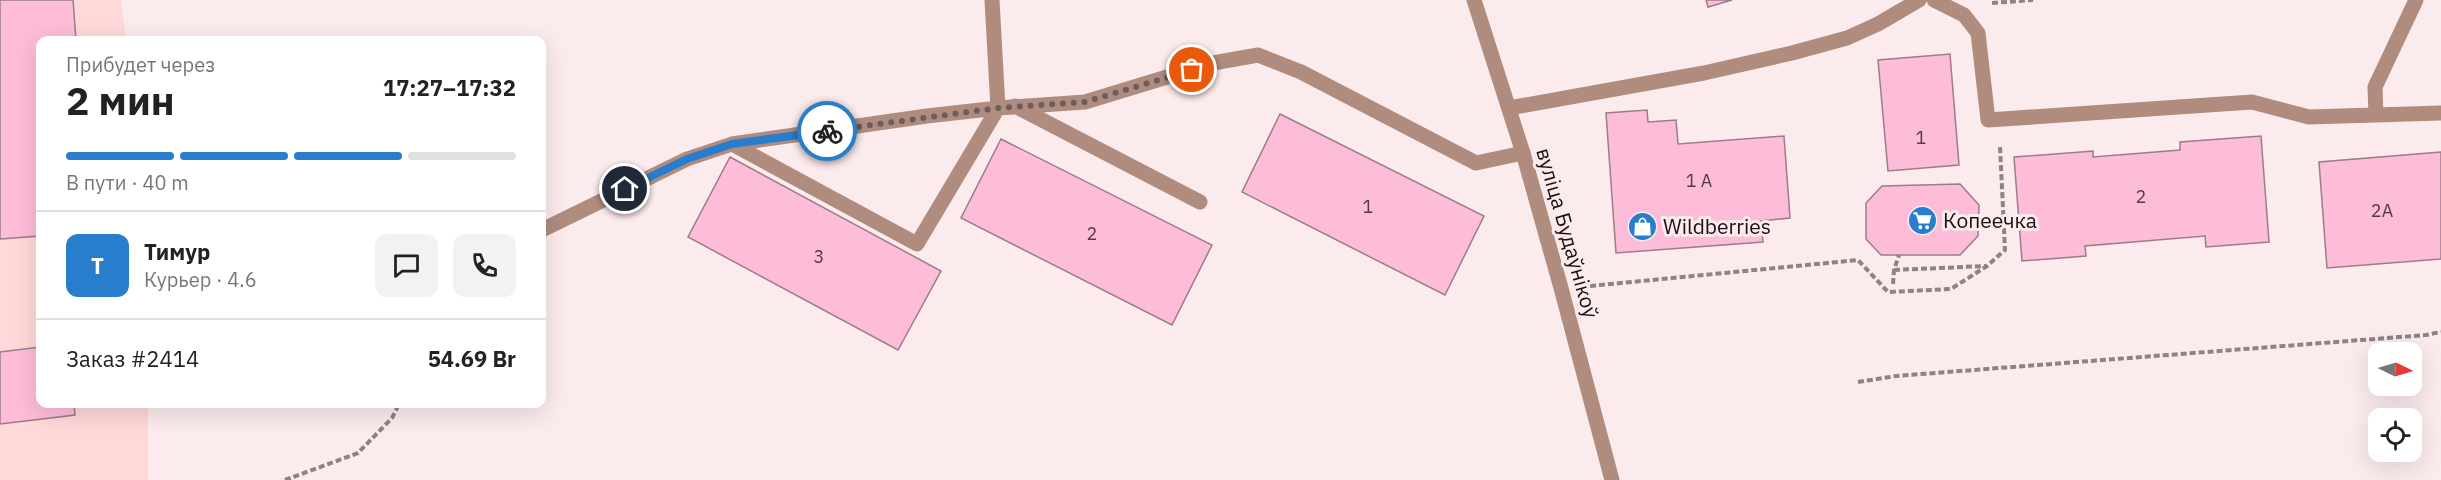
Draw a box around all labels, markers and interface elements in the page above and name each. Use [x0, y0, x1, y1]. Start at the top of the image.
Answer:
pin [1166, 44, 1217, 95]
text: Прибудет через [66, 51, 215, 78]
icon: bag [1175, 53, 1208, 86]
text: 17:27–17:32 [383, 73, 516, 102]
text: 2 мин [66, 75, 175, 126]
courier [797, 101, 857, 161]
icon: bike [811, 115, 844, 148]
house number: 1 [1916, 126, 1926, 149]
street label: вуліца Будаўнікоў [1530, 144, 1606, 322]
pin [599, 163, 650, 214]
text: В пути · 40 m [66, 169, 189, 196]
house number: 1 А [1686, 169, 1713, 192]
icon: home [608, 172, 641, 205]
house number: 2 [2136, 185, 2146, 208]
house number: 1 [1363, 195, 1373, 218]
house number: 2А [2371, 199, 2394, 222]
supermarket icon: Копеечка [1906, 205, 1938, 237]
place label: Копеечка [1943, 206, 2037, 234]
shop icon: Wildberries [1626, 211, 1658, 243]
place label: Wildberries [1663, 212, 1771, 240]
house number: 2 [1087, 222, 1097, 245]
button: chat [375, 234, 438, 297]
button: phone [453, 234, 516, 297]
text: Тимур [144, 237, 210, 266]
house number: 3 [814, 245, 824, 268]
text: Т [91, 251, 104, 280]
text: Курьер · 4.6 [144, 266, 257, 293]
north arrow [2368, 342, 2422, 396]
map controls [2368, 342, 2422, 462]
text: Заказ #2414 [66, 344, 199, 373]
text: 54.69 Br [428, 344, 516, 373]
button: locate [2368, 408, 2422, 462]

